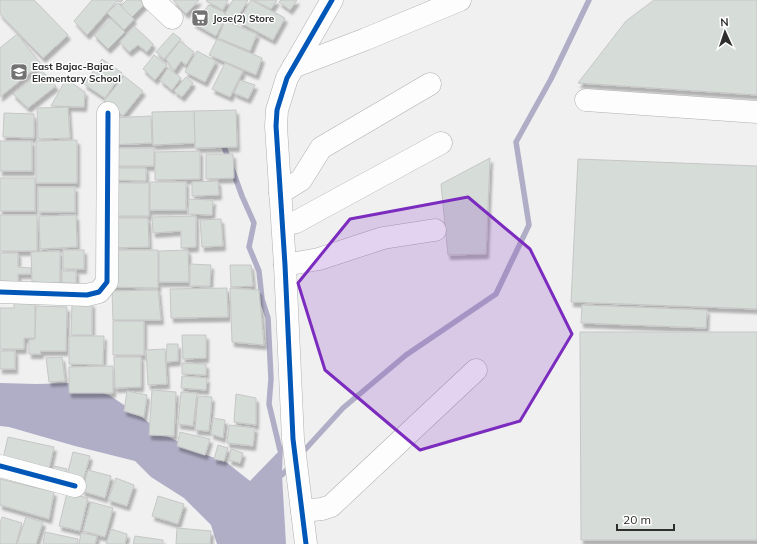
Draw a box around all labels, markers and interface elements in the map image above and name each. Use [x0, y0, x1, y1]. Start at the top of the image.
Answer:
supermarket icon: Jose(2) Store [190, 8, 210, 28]
place label: Jose(2) Store [213, 12, 275, 25]
north arrow [705, 12, 745, 52]
text: N [720, 15, 729, 29]
place label: East Bajac-Bajac Elementary School [32, 60, 121, 85]
school or university icon: East Bajac-Bajac Elementary School [9, 62, 29, 82]
scale bar [617, 506, 674, 532]
text: 20 m [623, 512, 651, 527]

